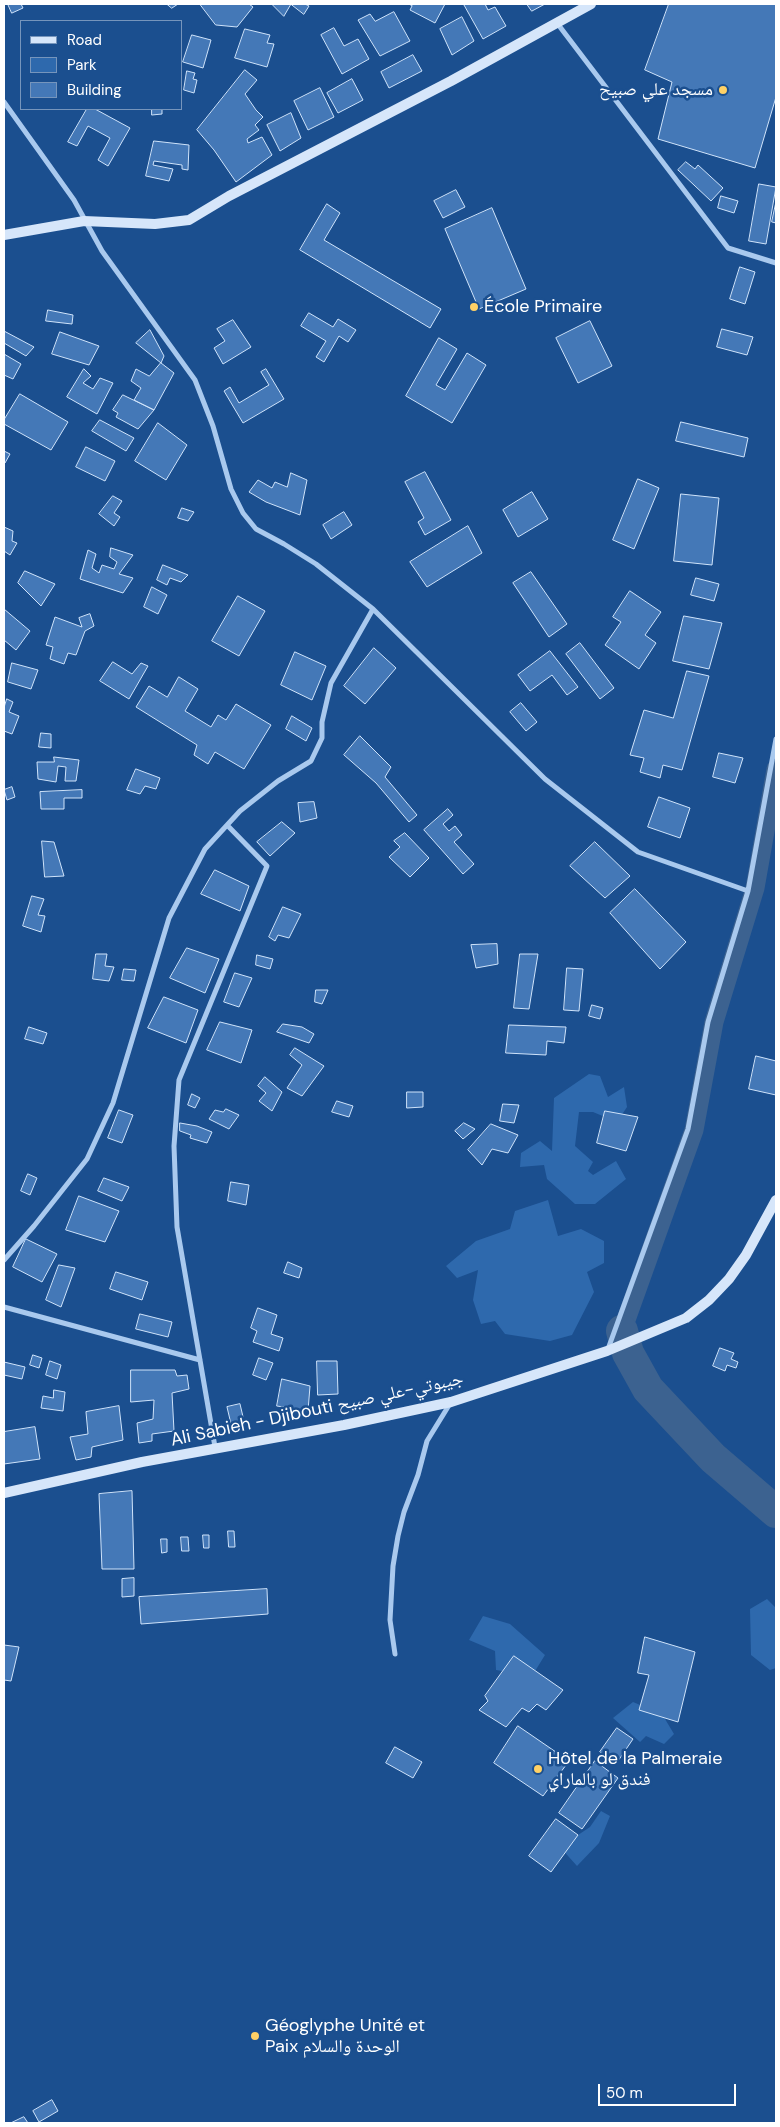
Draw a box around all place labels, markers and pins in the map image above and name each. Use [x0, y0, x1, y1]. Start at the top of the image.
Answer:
place label: مسجد علي صبيح [599, 79, 713, 101]
marker: مسجد علي صبيح [717, 84, 729, 96]
place label: École Primaire [484, 296, 602, 318]
marker: École Primaire [468, 301, 480, 313]
place label: Hôtel de la Palmeraie فندق لو بالماراي [548, 1748, 722, 1790]
marker: Hôtel de la Palmeraie فندق لو بالماراي [532, 1763, 544, 1775]
place label: Géoglyphe Unité et Paix الوحدة والسلام [265, 2015, 425, 2058]
marker: Géoglyphe Unité et Paix الوحدة والسلام [249, 2030, 261, 2042]

